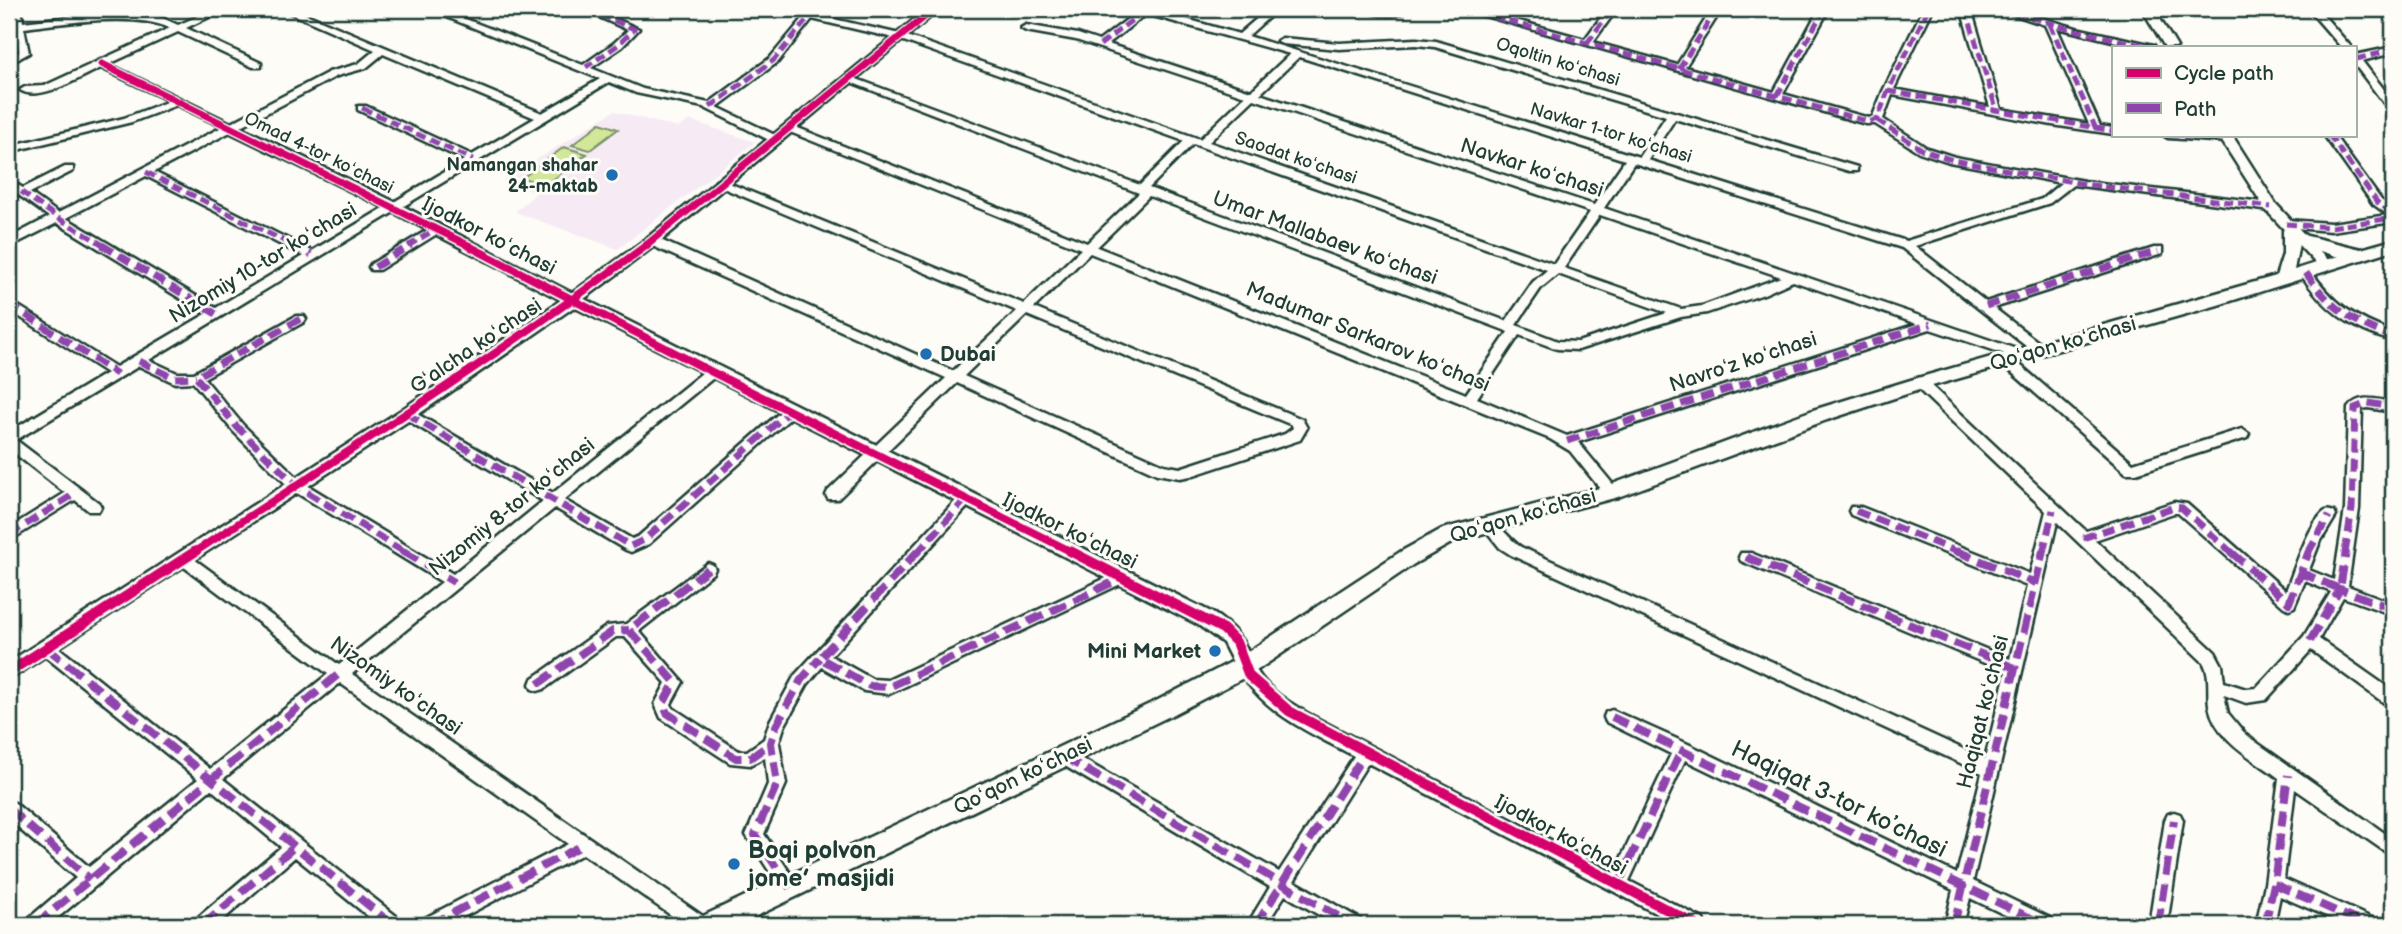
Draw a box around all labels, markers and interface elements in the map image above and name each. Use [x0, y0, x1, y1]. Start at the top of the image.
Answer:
street label: Oqoltin koʻchasi [1493, 33, 1623, 91]
legend [2112, 46, 2356, 136]
text: Cycle path [2174, 61, 2274, 86]
text: Path [2174, 97, 2216, 122]
street label: Navkar 1-tor koʻchasi [1528, 98, 1694, 168]
street label: Omad 4-tor koʻchasi [241, 108, 397, 198]
street label: Saodat koʻchasi [1232, 127, 1360, 189]
street label: Navkar koʻchasi [1457, 133, 1607, 203]
place label: Namangan shahar 24-maktab [447, 155, 599, 197]
marker: Namangan shahar 24-maktab [604, 167, 620, 183]
street label: Umar Mallabaev koʻchasi [1209, 186, 1441, 290]
street label: Ijodkor koʻchasi [418, 191, 560, 281]
street label: Nizomiy 10-tor koʻchasi [165, 197, 361, 329]
street label: Madumar Sarkarov koʻchasi [1242, 277, 1494, 397]
street label: Gʻalcha koʻchasi [405, 293, 547, 399]
street label: Qoʻqon koʻchasi [1987, 311, 2139, 377]
street label: Navroʻz koʻchasi [1666, 326, 1820, 398]
place label: Dubai [940, 342, 996, 367]
marker: Dubai [918, 346, 934, 362]
street label: Nizomiy 8-tor koʻchasi [424, 432, 600, 582]
street label: Qoʻqon koʻchasi [1447, 483, 1599, 549]
street label: Ijodkor koʻchasi [998, 488, 1142, 574]
street label: Nizomiy koʻchasi [325, 631, 467, 741]
street label: Haqiqat koʻchasi [1952, 633, 2014, 791]
place label: Mini Market [1087, 639, 1201, 664]
marker: Mini Market [1207, 643, 1223, 659]
street label: Qoʻqon koʻchasi [950, 732, 1096, 820]
street label: Haqiqat 3-tor koʼchasi [1726, 734, 1952, 864]
street label: Ijodkor koʻchasi [1490, 789, 1632, 881]
place label: Boqi polvon jome’ masjidi [746, 836, 894, 893]
marker: Boqi polvon jome’ masjidi [726, 856, 742, 872]

